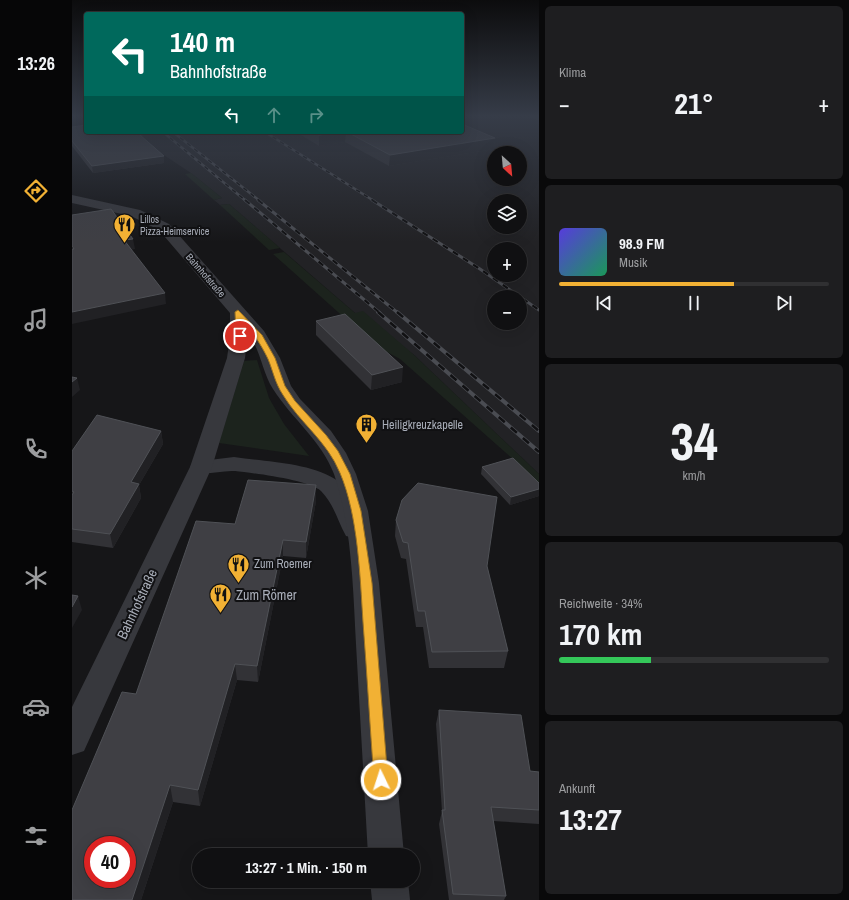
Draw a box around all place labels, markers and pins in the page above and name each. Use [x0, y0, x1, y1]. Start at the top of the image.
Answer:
restaurant icon: Lillos Pizza-Heimservice [111, 212, 137, 245]
place label: Lillos Pizza-Heimservice [140, 213, 210, 238]
pin [223, 319, 257, 353]
building icon: Heiligkreuzkapelle [354, 412, 380, 445]
place label: Heiligkreuzkapelle [382, 417, 463, 433]
restaurant icon: Zum Roemer [226, 551, 252, 584]
place label: Zum Roemer [254, 556, 312, 572]
restaurant icon: Zum Römer [208, 582, 234, 615]
place label: Zum Römer [236, 586, 297, 604]

